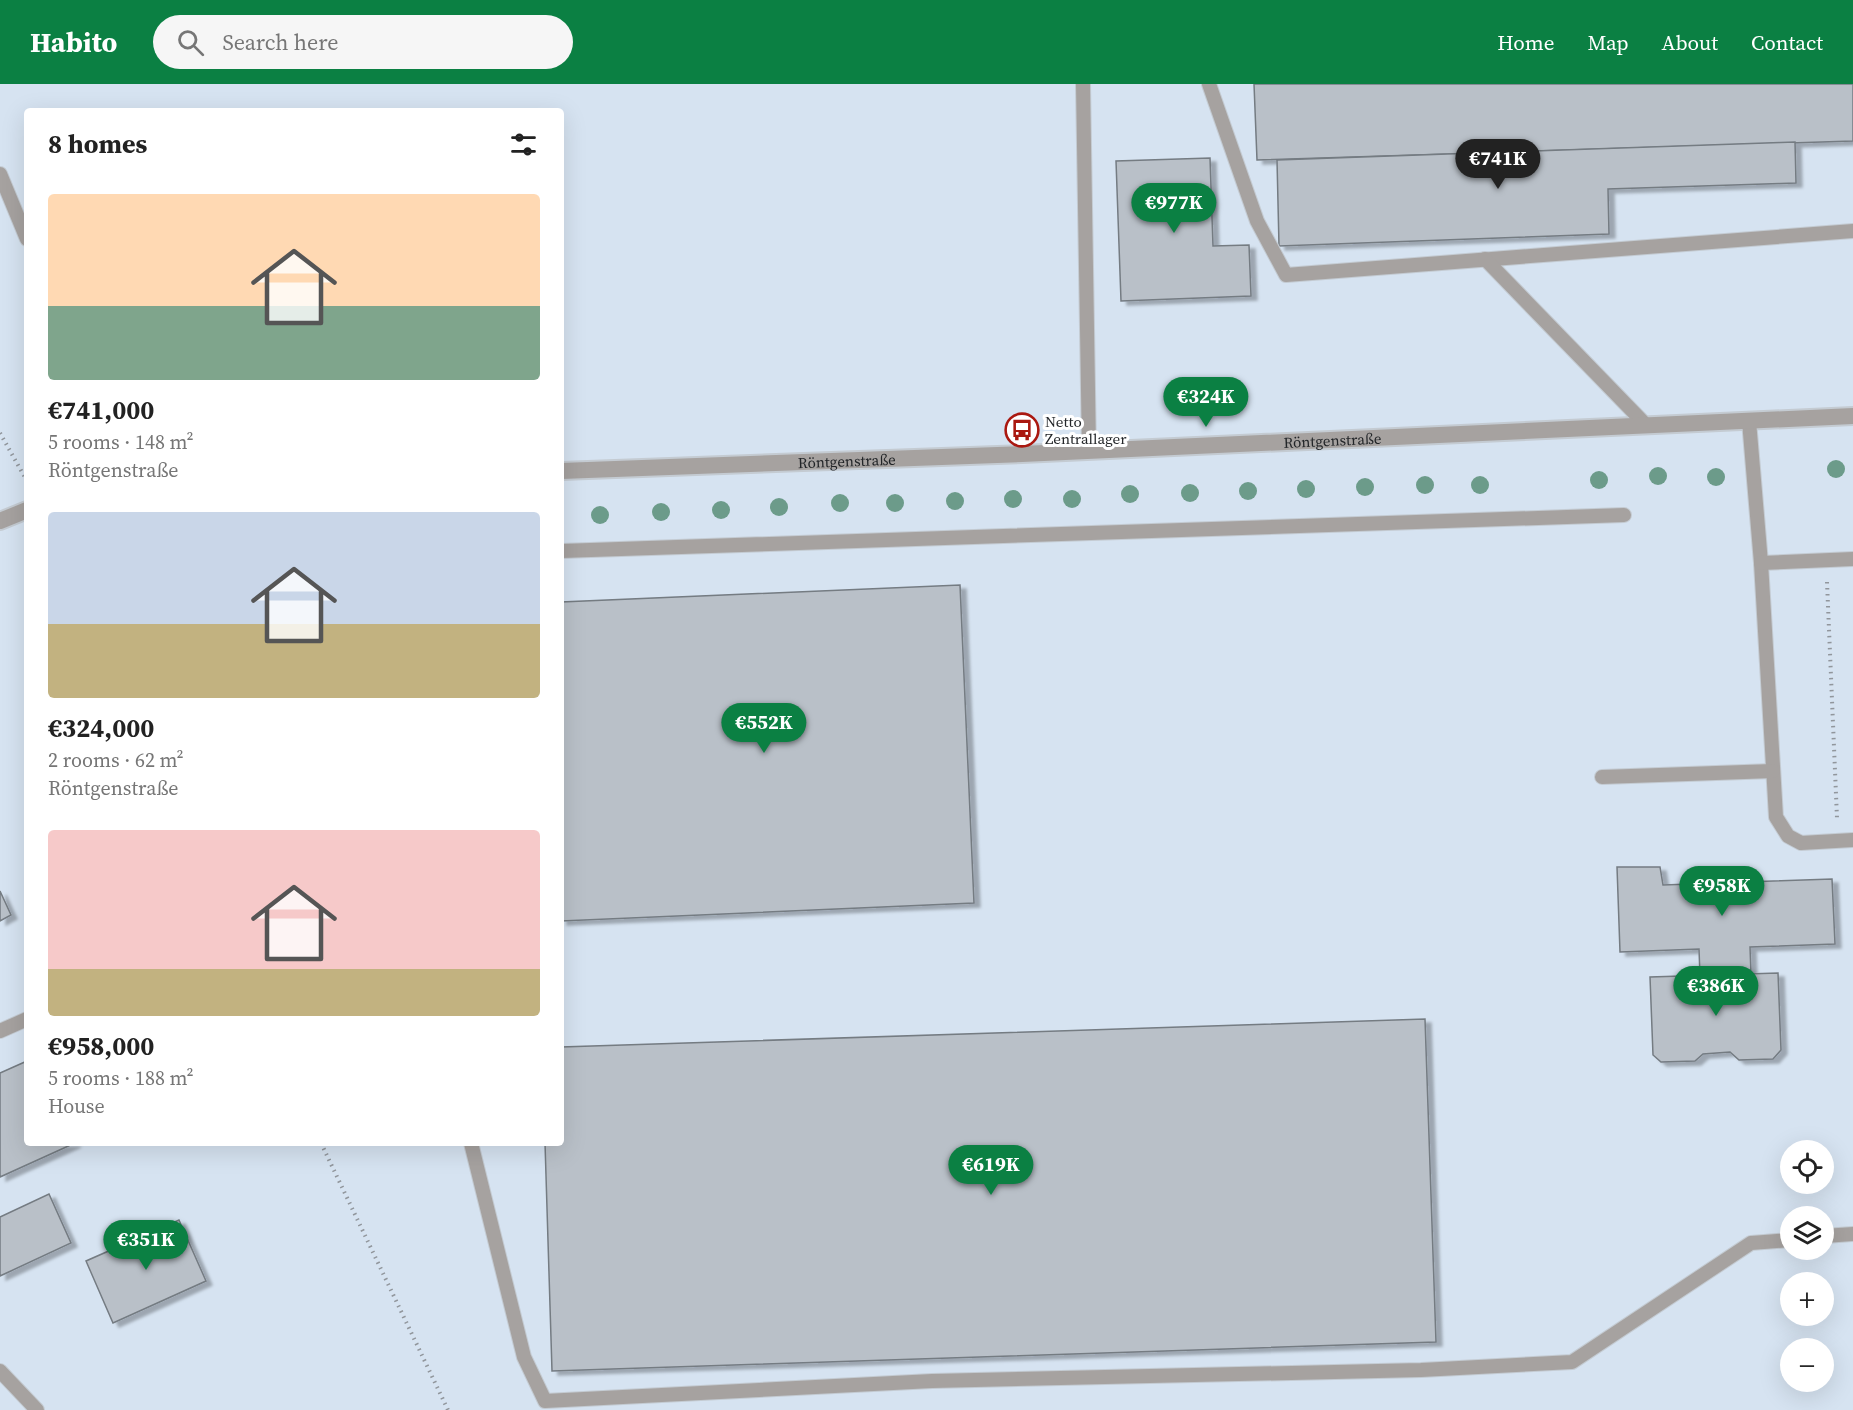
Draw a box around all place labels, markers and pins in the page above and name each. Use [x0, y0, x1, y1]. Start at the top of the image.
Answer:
pin: €741K [1456, 139, 1540, 190]
pin: €977K [1132, 183, 1216, 234]
pin: €324K [1164, 377, 1248, 428]
place label: Netto Zentrallager [1045, 411, 1127, 449]
bus stop icon: Netto Zentrallager [1004, 412, 1040, 448]
pin: €552K [722, 703, 806, 754]
pin: €958K [1680, 866, 1764, 917]
pin: €386K [1674, 966, 1758, 1017]
pin: €619K [949, 1145, 1033, 1196]
pin: €351K [104, 1220, 188, 1271]

